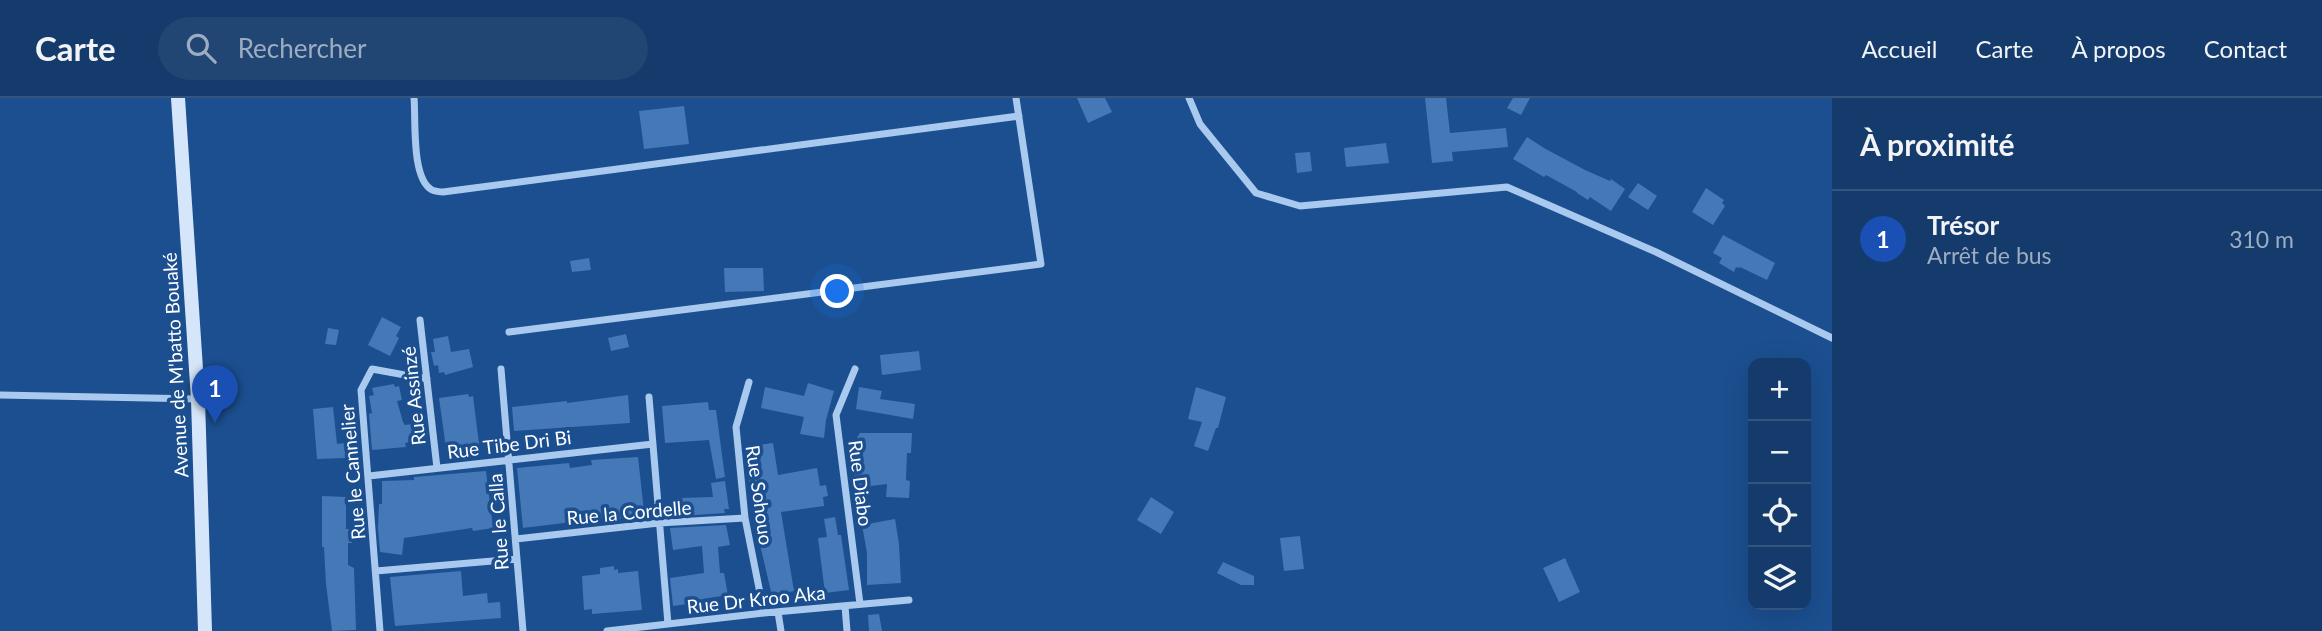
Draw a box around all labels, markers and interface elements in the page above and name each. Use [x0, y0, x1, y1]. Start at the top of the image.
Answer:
search box [158, 17, 648, 80]
text: Carte [35, 28, 116, 68]
icon: search [182, 29, 220, 67]
text: Rechercher [238, 32, 367, 64]
text: Accueil [1861, 34, 1937, 63]
text: Carte [1975, 34, 2033, 63]
text: À propos [2071, 34, 2166, 63]
text: Contact [2204, 34, 2287, 63]
text: À proximité [1860, 126, 2015, 162]
text: Trésor [1927, 209, 1999, 241]
text: 1 [1876, 225, 1890, 253]
text: 310 m [2229, 225, 2294, 253]
text: Arrêt de bus [1927, 241, 2052, 269]
street label: Avenue de M'batto Bouaké [158, 252, 192, 478]
your location [820, 274, 854, 308]
street label: Rue Assinzé [396, 345, 430, 447]
map controls [1748, 358, 1811, 610]
button: + [1748, 358, 1811, 421]
pin: 1 [192, 365, 238, 423]
street label: Rue le Cannelier [335, 403, 369, 541]
button: − [1748, 421, 1811, 484]
street label: Rue Tibe Dri Bi [446, 425, 572, 463]
street label: Rue Diabo [844, 439, 878, 527]
street label: Rue Sohouo [742, 443, 778, 547]
street label: Rue le Calla [483, 473, 513, 571]
button: locate [1748, 484, 1811, 547]
street label: Rue la Cordelle [566, 495, 692, 529]
button: layers [1748, 547, 1811, 610]
street label: Rue Dr Kroo Aka [685, 580, 827, 618]

